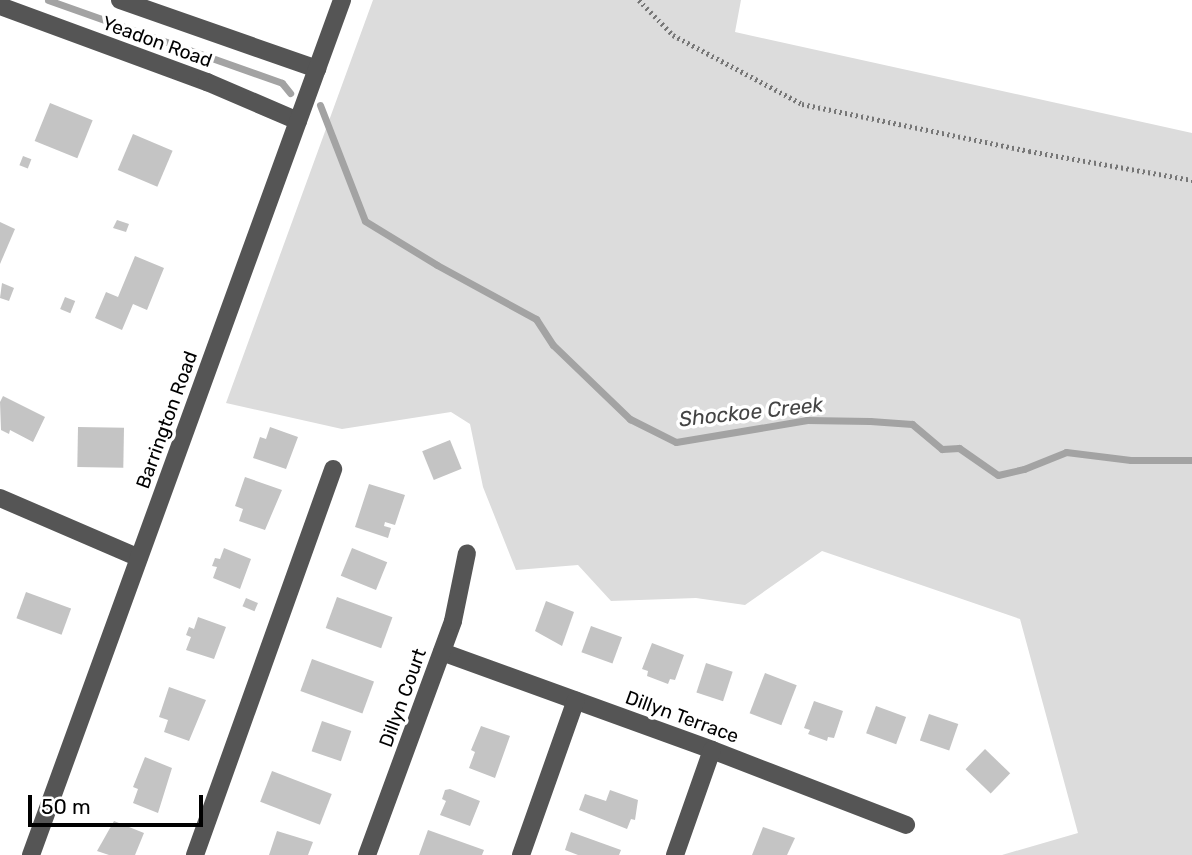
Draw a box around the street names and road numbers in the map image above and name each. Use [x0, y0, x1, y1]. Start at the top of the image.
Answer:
street label: Yeadon Road [99, 12, 215, 72]
street label: Barrington Road [132, 348, 202, 492]
street label: Dillyn Court [375, 646, 431, 750]
street label: Dillyn Terrace [622, 686, 742, 748]

